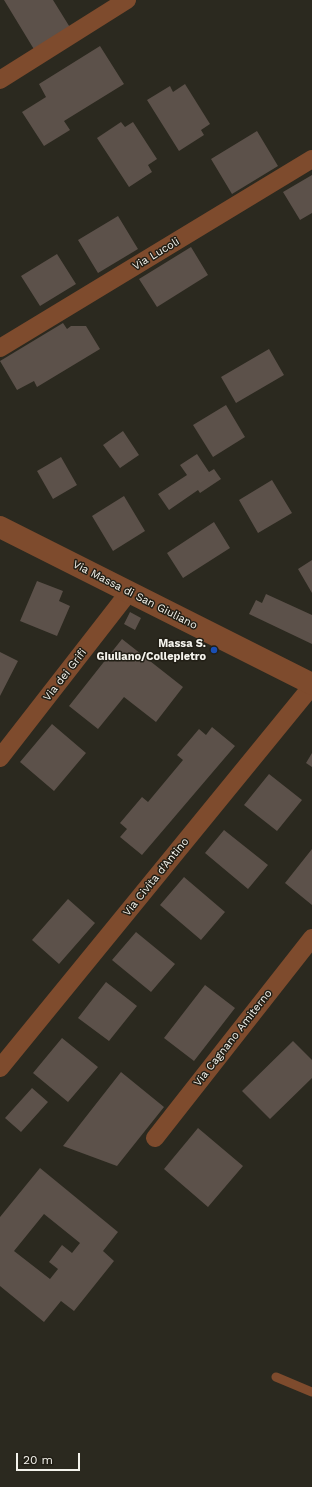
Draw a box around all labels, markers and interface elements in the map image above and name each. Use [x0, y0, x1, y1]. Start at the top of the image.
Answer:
street label: Via Lucoli [130, 235, 182, 273]
street label: Via Massa di San Giuliano [70, 558, 200, 632]
place label: Massa S. Giuliano/Collepietro [97, 637, 206, 663]
marker: Massa S. Giuliano/Collepietro [209, 645, 219, 655]
street label: Via dei Grifi [41, 646, 89, 704]
street label: Via Civita d'Antino [120, 835, 192, 919]
street label: Via Cagnano Amiterno [191, 987, 275, 1089]
scale bar [18, 1445, 82, 1471]
text: 20 m [23, 1453, 53, 1467]

